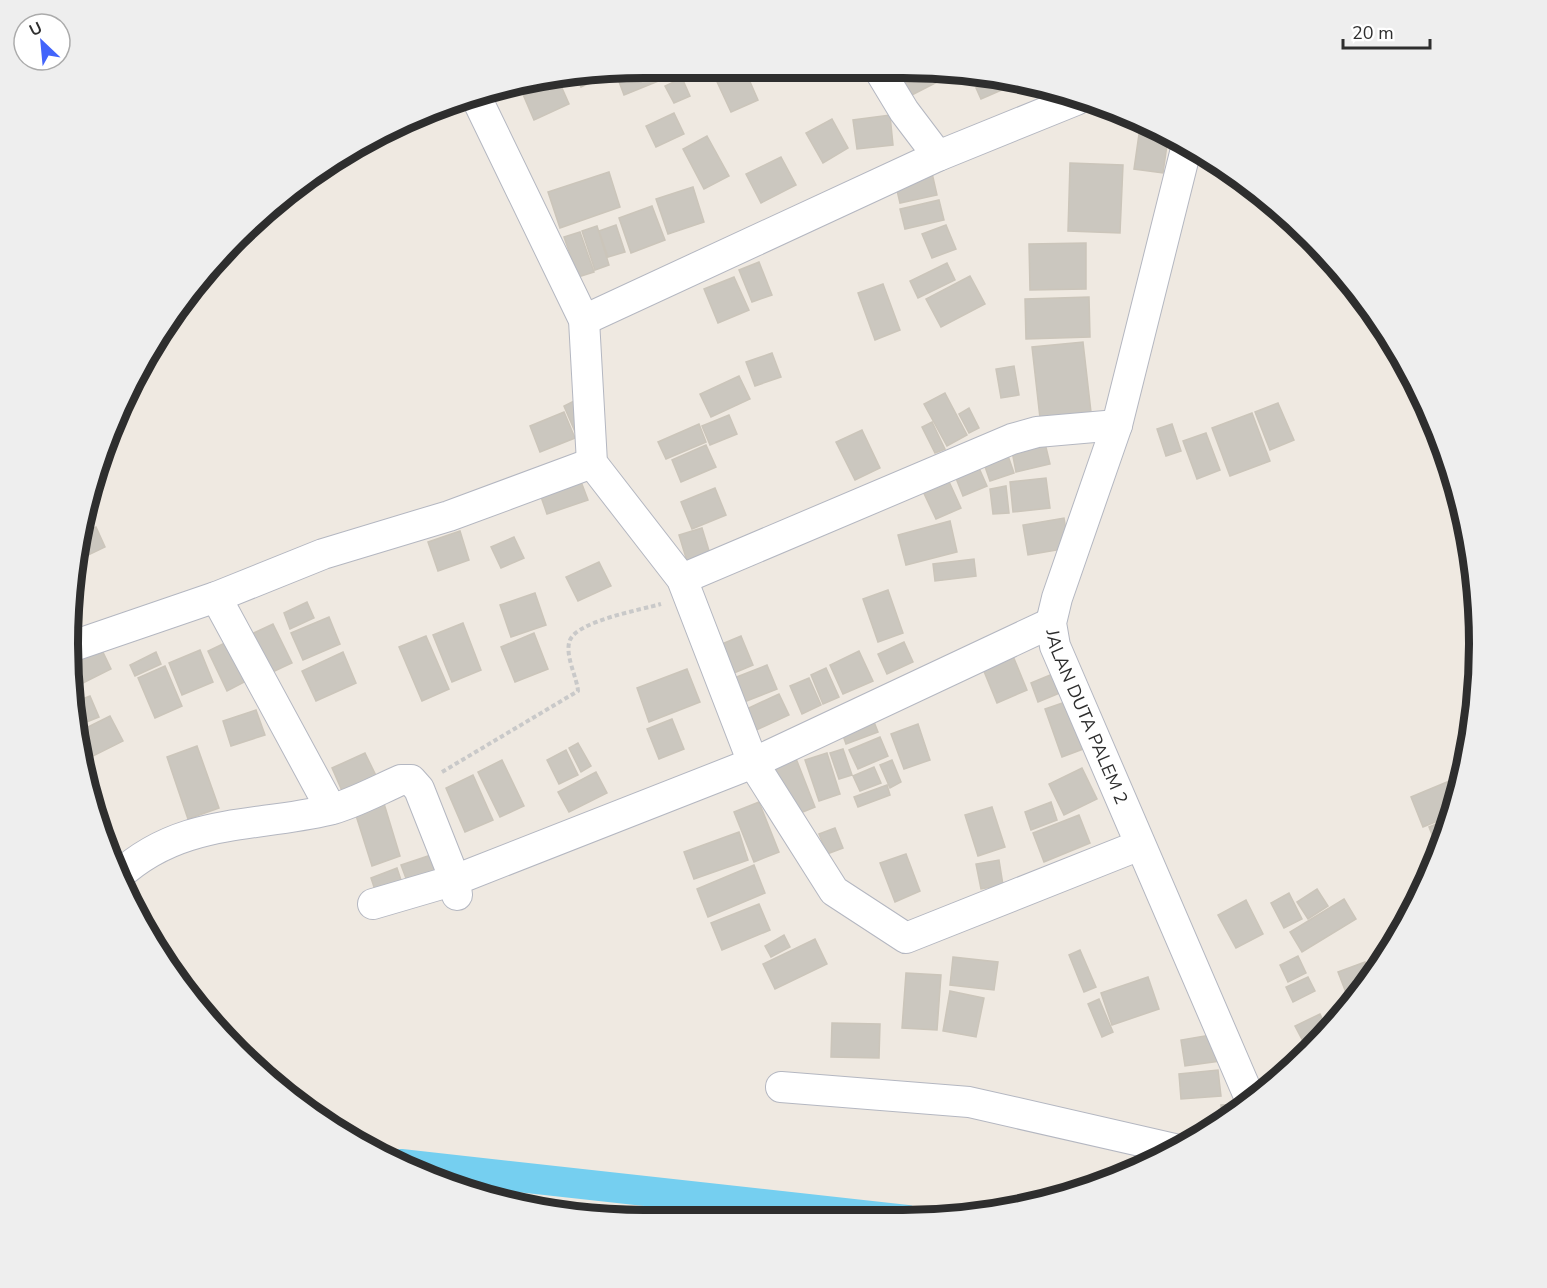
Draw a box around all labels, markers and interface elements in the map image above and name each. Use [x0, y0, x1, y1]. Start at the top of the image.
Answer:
north arrow [12, 12, 72, 72]
scale bar [1343, 12, 1430, 50]
text: U [26, 17, 46, 42]
text: 20 m [1352, 21, 1394, 45]
street label: JALAN DUTA PALEM 2 [1040, 627, 1134, 808]

